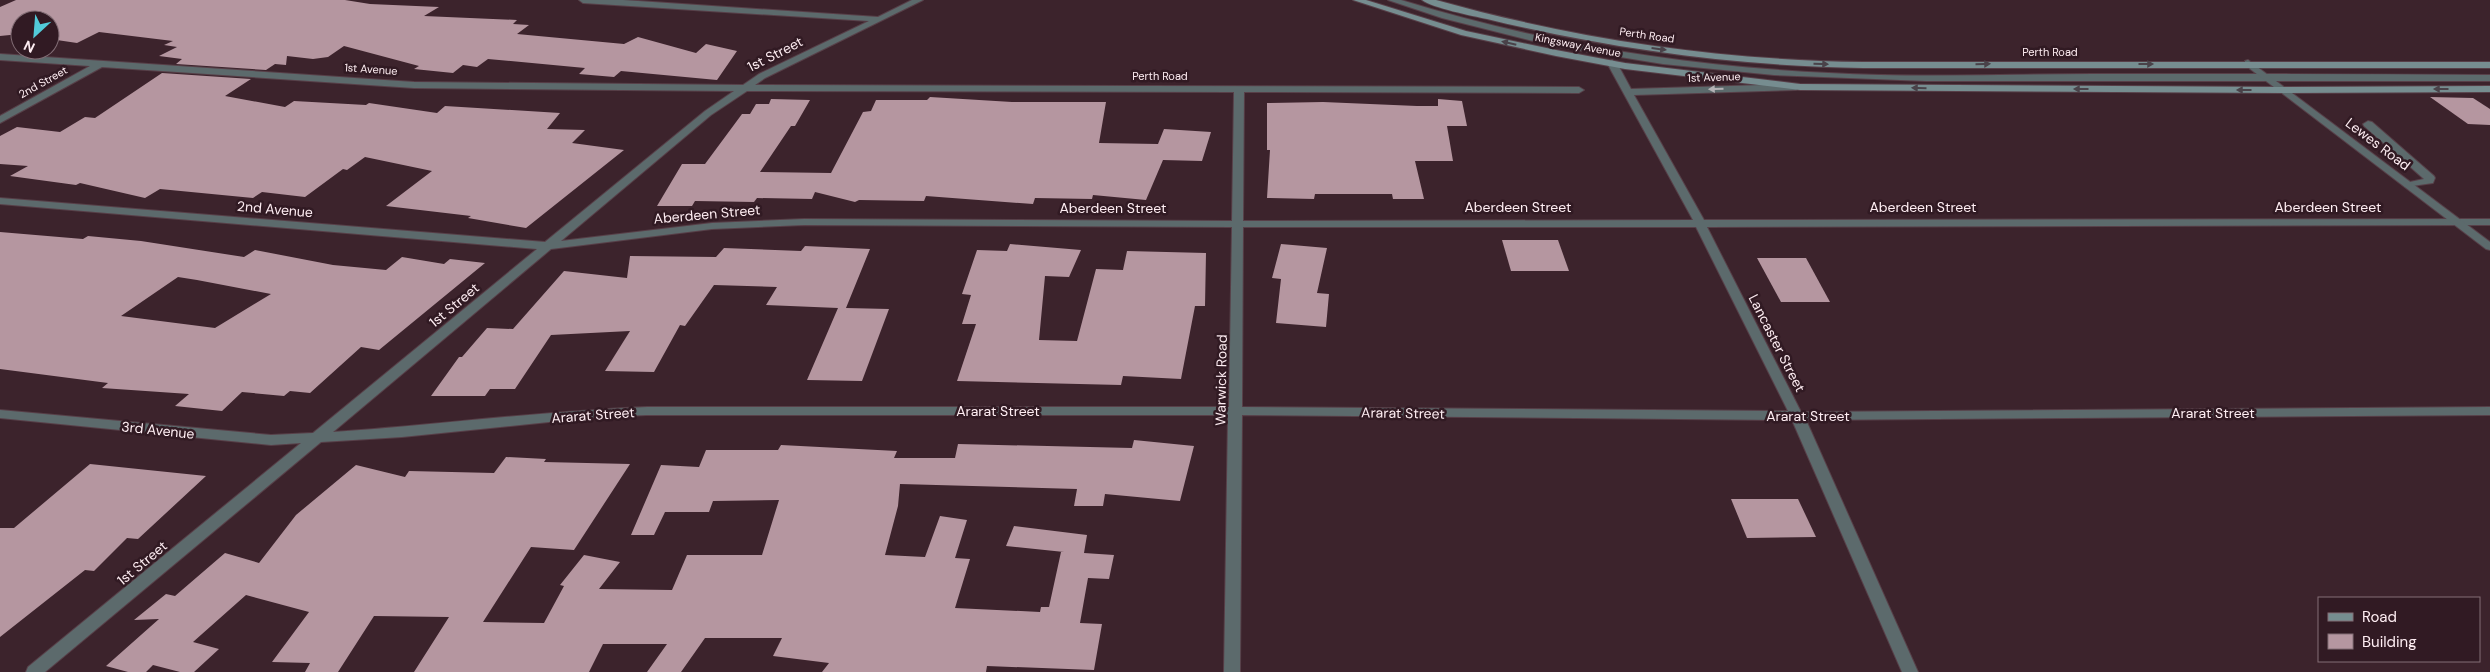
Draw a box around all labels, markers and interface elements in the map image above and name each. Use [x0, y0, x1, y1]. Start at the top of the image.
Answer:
north arrow [10, 10, 60, 60]
street label: Perth Road [1619, 24, 1676, 46]
street label: Kingsway Avenue [1534, 30, 1622, 60]
street label: 1st Street [744, 32, 806, 76]
text: N [21, 36, 38, 57]
one-way arrow [1502, 39, 1517, 47]
one-way arrow [1651, 45, 1667, 53]
street label: Perth Road [2022, 45, 2078, 59]
street label: 1st Avenue [344, 60, 398, 78]
one-way arrow [1813, 60, 1829, 68]
one-way arrow [1975, 60, 1991, 68]
one-way arrow [2138, 60, 2154, 68]
street label: 2nd Street [16, 63, 70, 101]
street label: Perth Road [1132, 69, 1188, 83]
street label: 1st Avenue [1687, 69, 1741, 85]
one-way arrow [1911, 84, 1927, 92]
one-way arrow [2073, 85, 2089, 93]
one-way arrow [2433, 85, 2449, 93]
one-way arrow [1708, 86, 1724, 94]
one-way arrow [2236, 86, 2252, 94]
street label: Lewes Road [2342, 114, 2414, 174]
street label: 2nd Avenue [236, 197, 314, 221]
street label: Aberdeen Street [1464, 198, 1572, 216]
street label: Aberdeen Street [1869, 198, 1977, 216]
street label: Aberdeen Street [2274, 198, 2382, 216]
street label: Aberdeen Street [1059, 199, 1167, 217]
street label: Aberdeen Street [653, 200, 761, 228]
street label: 1st Street [425, 279, 483, 331]
street label: Lancaster Street [1745, 291, 1809, 395]
street label: Warwick Road [1211, 334, 1231, 426]
street label: Ararat Street [956, 402, 1040, 420]
street label: Ararat Street [551, 403, 635, 427]
street label: Ararat Street [1361, 403, 1445, 423]
street label: Ararat Street [2171, 404, 2255, 422]
street label: Ararat Street [1766, 407, 1850, 425]
street label: 3rd Avenue [121, 417, 195, 443]
street label: 1st Street [113, 537, 171, 589]
legend [2318, 597, 2480, 662]
text: Road [2362, 607, 2397, 627]
text: Building [2362, 632, 2417, 652]

